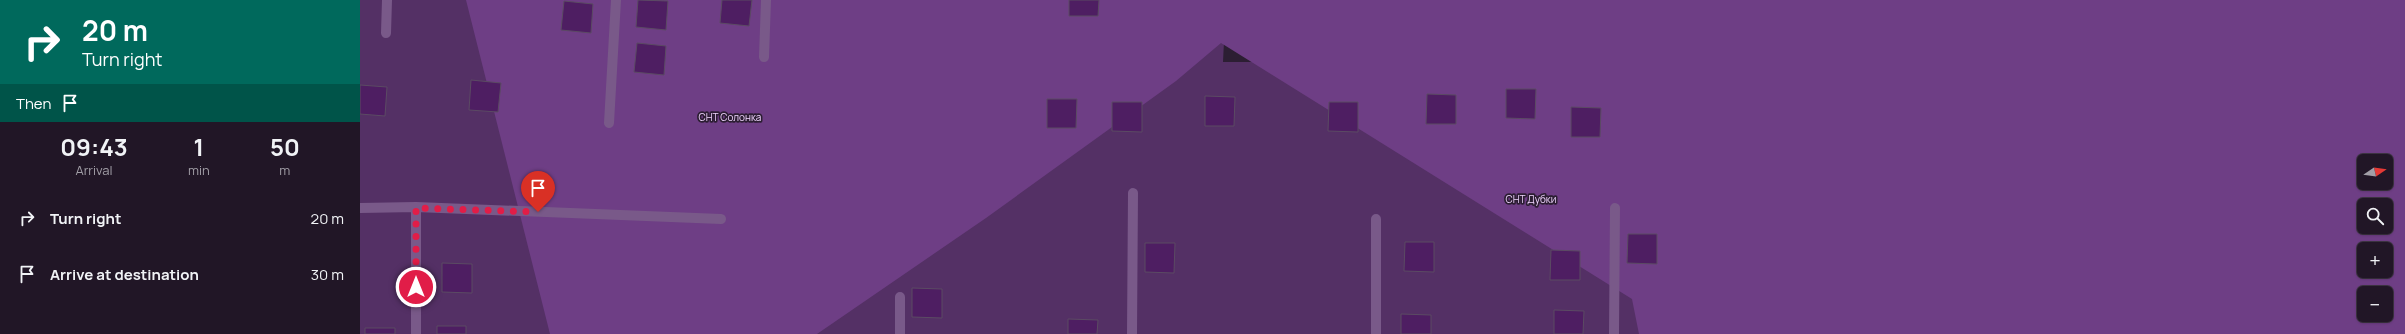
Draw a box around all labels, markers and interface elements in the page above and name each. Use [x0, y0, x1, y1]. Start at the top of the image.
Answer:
text: 20 m [82, 11, 148, 49]
icon: right [16, 16, 68, 68]
text: Turn right [82, 47, 163, 71]
icon: arrive [59, 92, 81, 114]
text: Then [16, 93, 51, 114]
park label: СНТ Солонка [699, 110, 761, 124]
text: 09:43 [60, 130, 128, 163]
text: 1 [194, 130, 204, 163]
text: 50 [270, 130, 300, 163]
north arrow [2357, 154, 2393, 190]
map controls [2357, 154, 2393, 322]
text: Arrival [75, 161, 113, 179]
text: min [188, 161, 210, 179]
text: m [279, 161, 290, 179]
pin [521, 171, 555, 212]
icon: arrive [527, 177, 549, 199]
park label: СНТ Дубки [1506, 192, 1556, 206]
button: search [2357, 198, 2393, 234]
icon: right [16, 207, 38, 229]
text: Turn right [50, 208, 121, 229]
text: 20 m [311, 208, 344, 229]
button: + [2357, 242, 2393, 278]
icon: arrive [16, 263, 38, 285]
text: Arrive at destination [50, 264, 199, 285]
text: 30 m [311, 264, 344, 285]
position arrow [395, 266, 437, 308]
button: − [2357, 286, 2393, 322]

